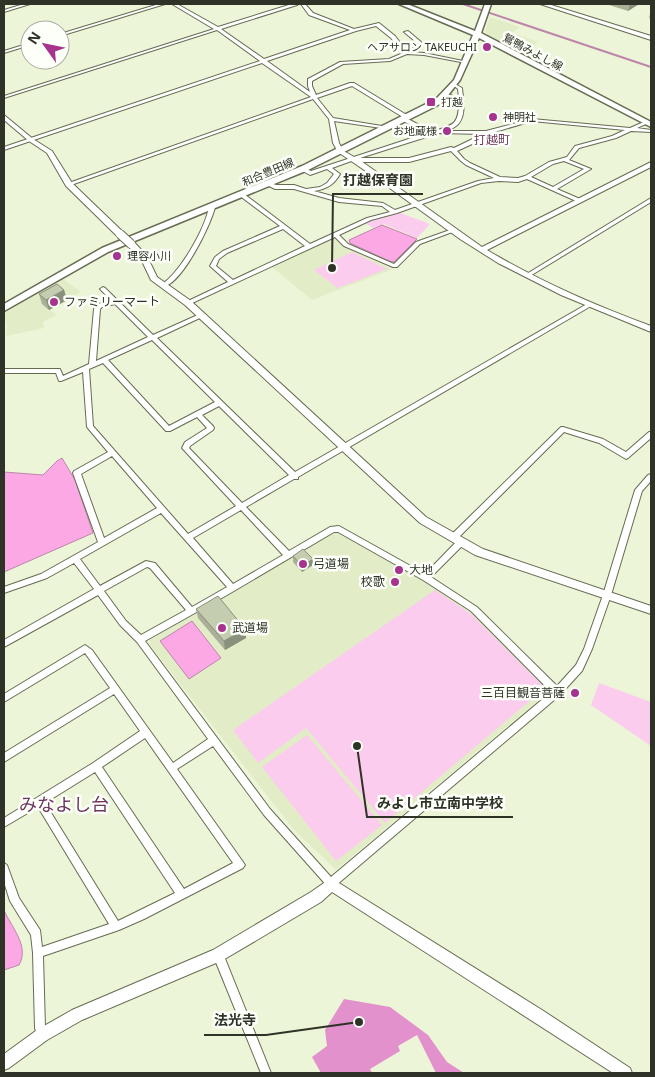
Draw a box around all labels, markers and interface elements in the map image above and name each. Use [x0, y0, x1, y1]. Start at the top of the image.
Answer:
north arrow [20, 20, 70, 70]
text: N [23, 28, 45, 48]
street label: 鴛鴨みよし線 [501, 29, 566, 74]
place label: ヘアサロン TAKEUCHI [367, 39, 477, 54]
marker: ヘアサロン TAKEUCHI [481, 41, 493, 53]
place label: 打越 [441, 94, 463, 109]
marker: 打越 [425, 96, 437, 108]
place label: 神明社 [503, 109, 536, 124]
marker: 神明社 [487, 111, 499, 123]
place label: お地蔵様 [393, 123, 437, 138]
marker: お地蔵様 [441, 125, 453, 137]
district label: 打越町 [474, 131, 510, 148]
street label: 和合豊田線 [240, 154, 296, 189]
callout: 打越保育園 [333, 165, 423, 194]
text: 打越保育園 [343, 170, 413, 189]
place label: 理容小川 [127, 248, 171, 263]
marker: 理容小川 [111, 250, 123, 262]
place label: ファミリーマート [64, 293, 160, 310]
marker: ファミリーマート [48, 296, 60, 308]
place label: 弓道場 [313, 555, 349, 572]
marker: 弓道場 [297, 558, 309, 570]
place label: 大地 [409, 561, 433, 578]
marker: 大地 [393, 564, 405, 576]
place label: 校歌 [361, 573, 385, 590]
marker: 校歌 [389, 576, 401, 588]
place label: 武道場 [232, 619, 268, 636]
marker: 武道場 [216, 622, 228, 634]
place label: 三百目観音菩薩 [481, 684, 565, 701]
marker: 三百目観音菩薩 [569, 687, 581, 699]
callout: みよし市立南中学校 [367, 788, 513, 817]
district label: みなよし台 [19, 792, 109, 816]
text: みよし市立南中学校 [377, 793, 503, 812]
callout: 法光寺 [204, 1006, 266, 1035]
text: 法光寺 [214, 1010, 256, 1029]

